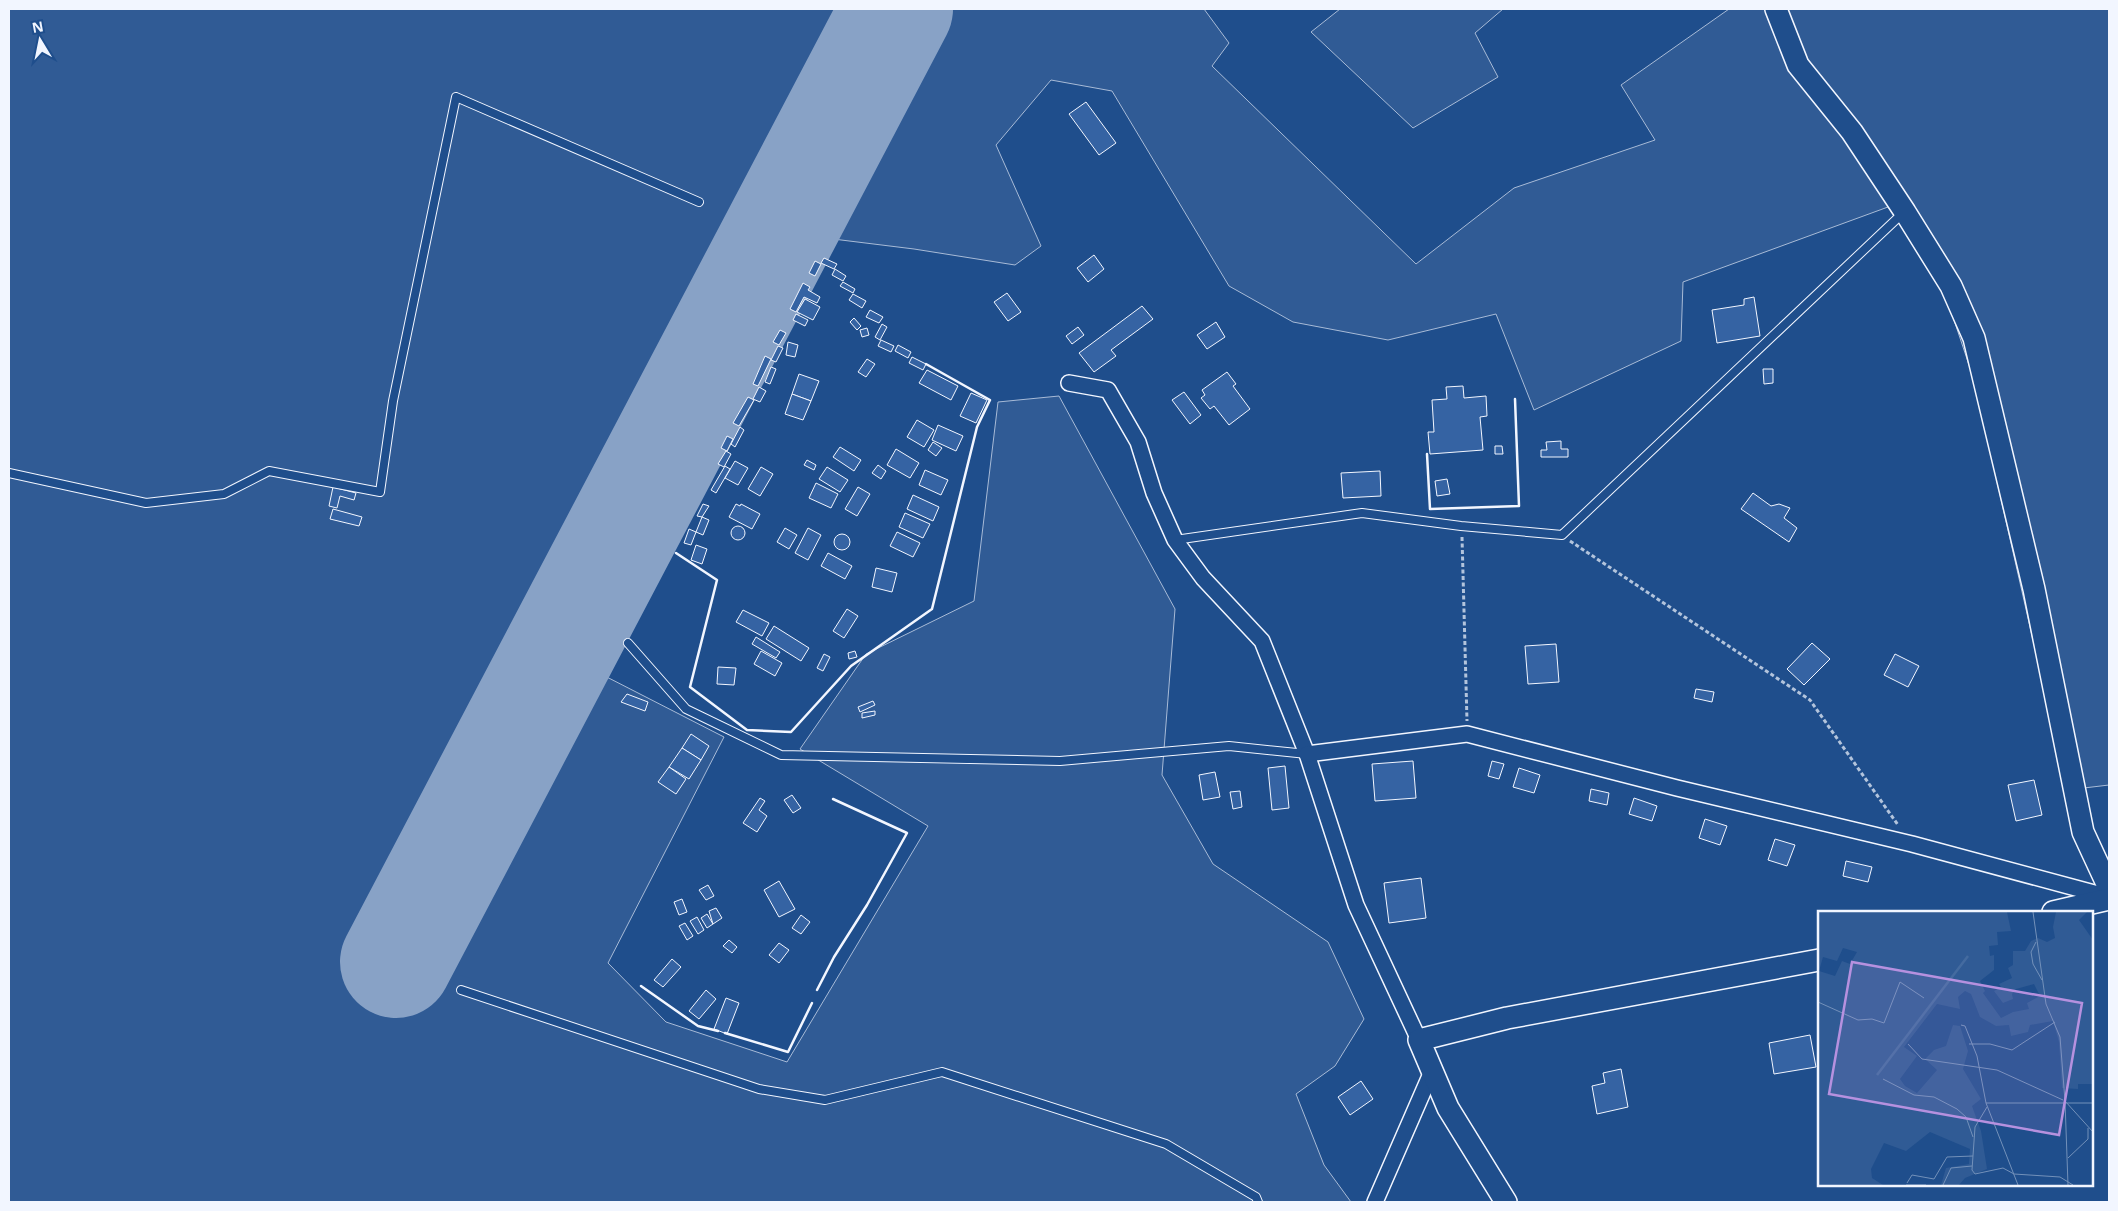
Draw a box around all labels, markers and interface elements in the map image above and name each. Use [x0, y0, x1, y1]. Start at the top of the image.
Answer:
north arrow [15, 15, 65, 65]
text: N [30, 16, 45, 37]
inset map [1818, 911, 2093, 1186]

